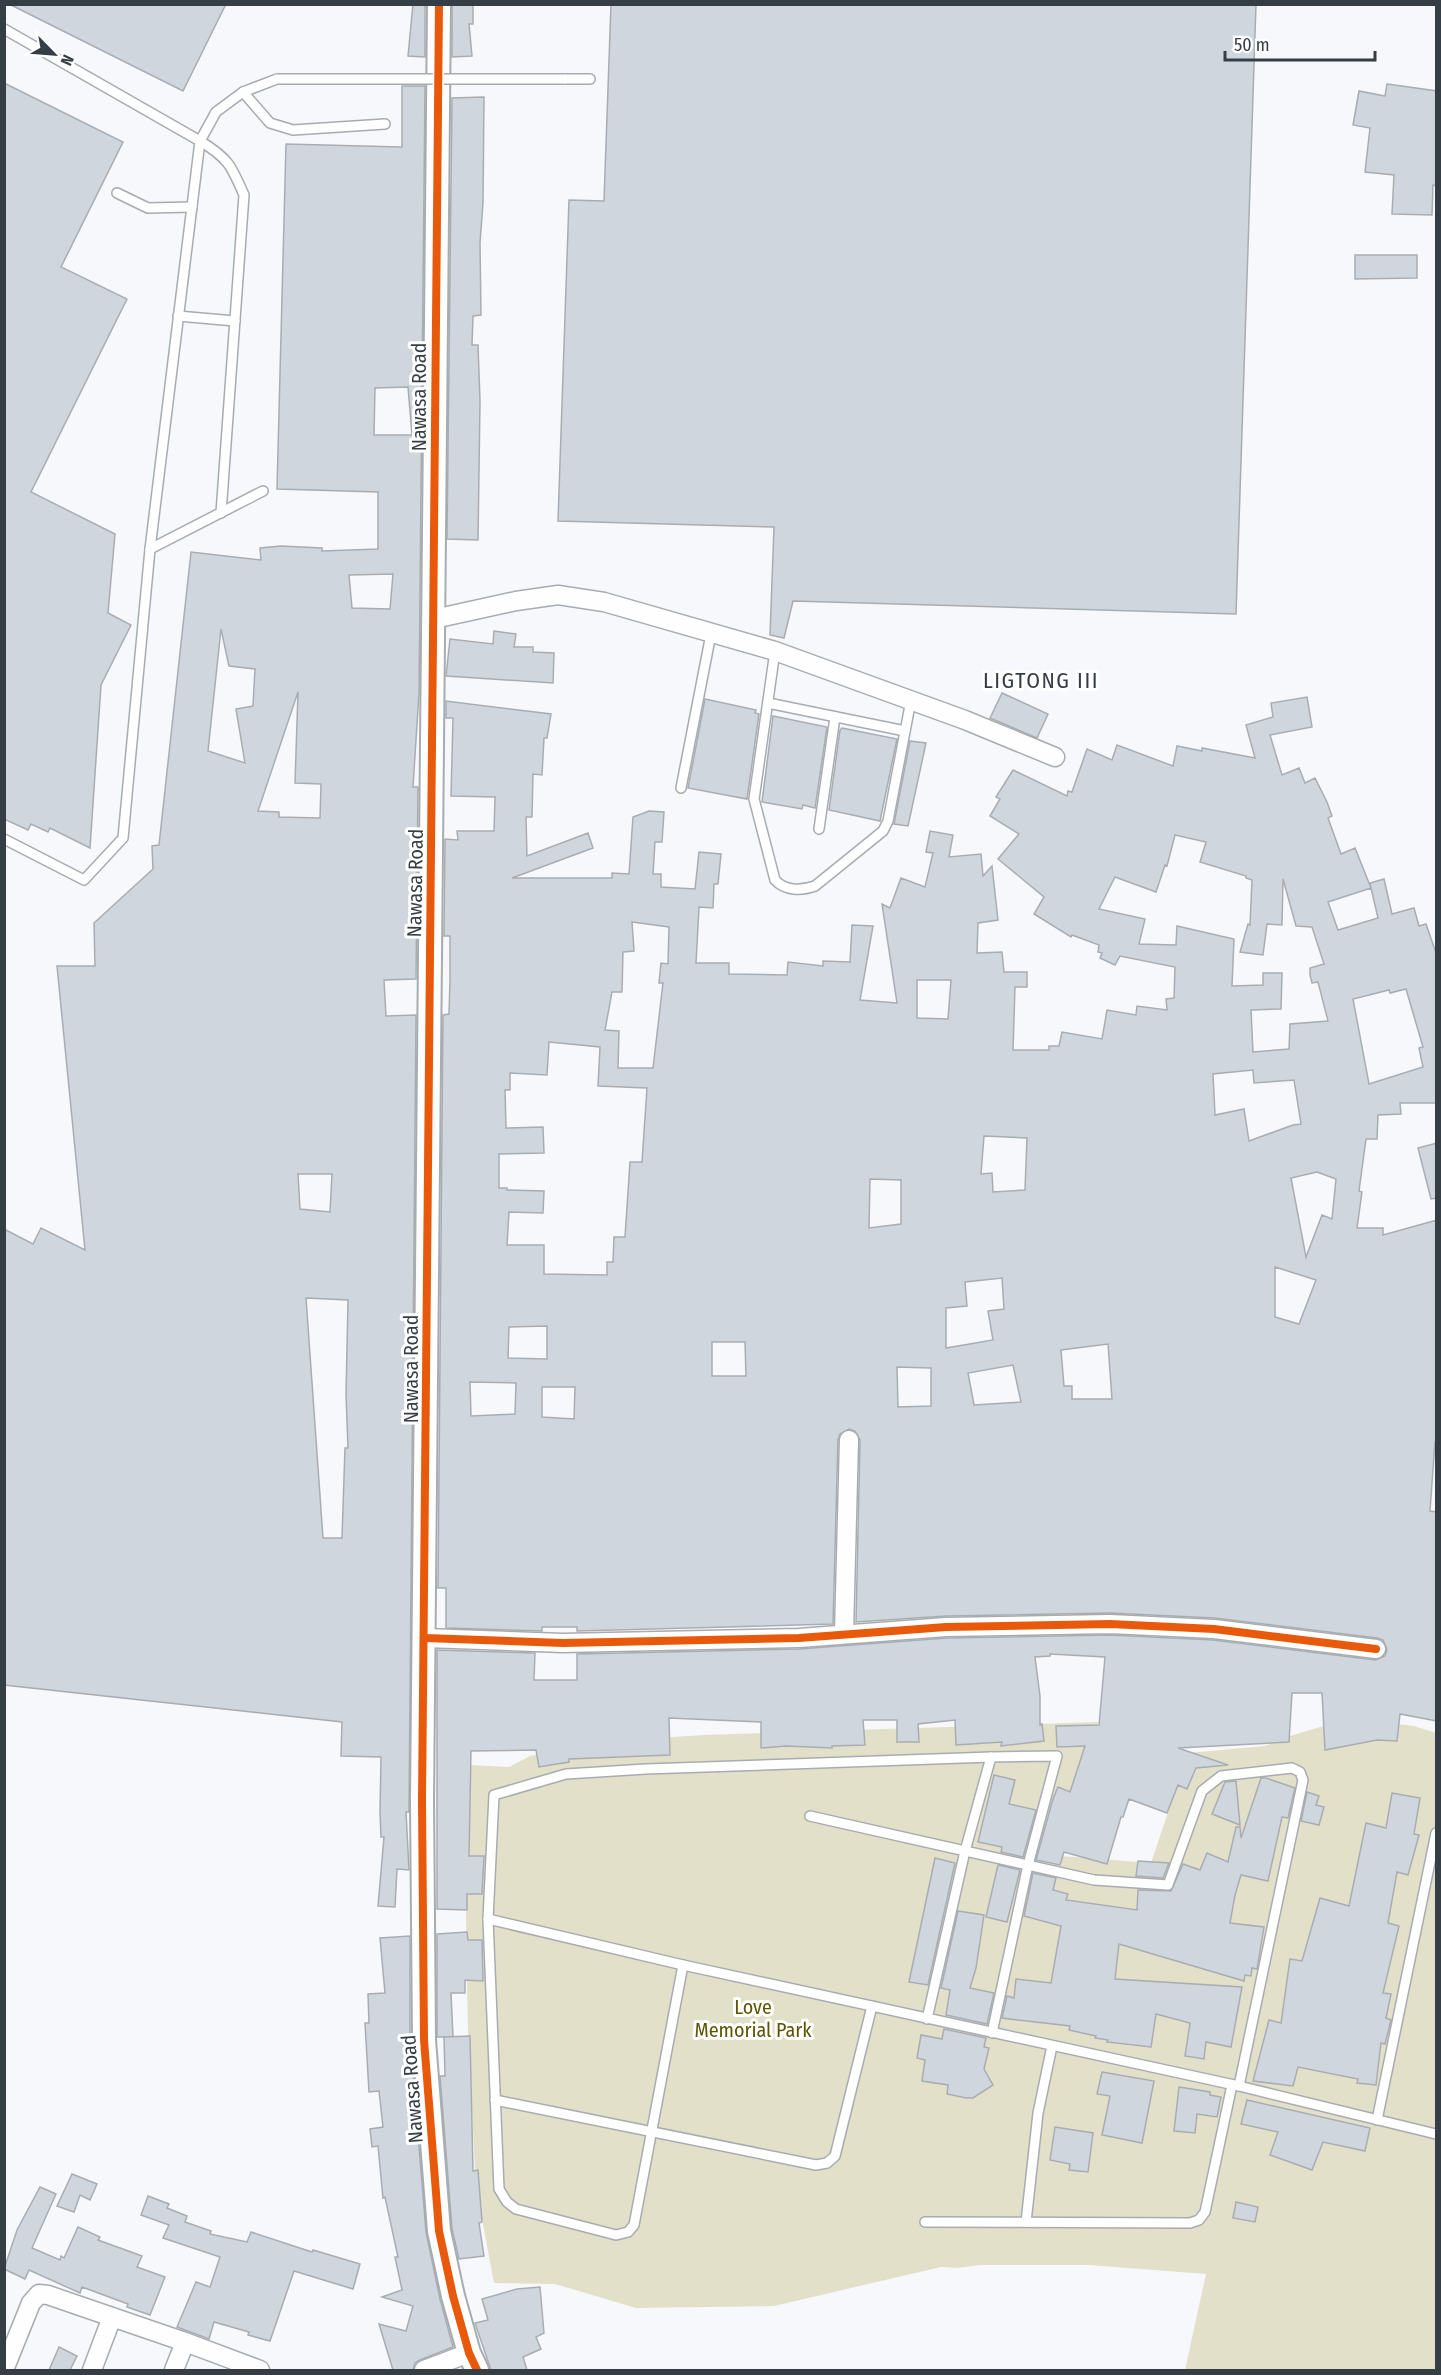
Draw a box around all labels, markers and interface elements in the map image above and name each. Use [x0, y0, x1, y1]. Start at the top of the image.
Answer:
north arrow [24, 24, 84, 84]
scale bar [1225, 24, 1375, 62]
text: 50 m [1234, 34, 1270, 56]
text: N [57, 52, 78, 68]
street label: Nawasa Road [407, 343, 431, 451]
district label: LIGTONG III [983, 667, 1099, 694]
street label: Nawasa Road [402, 828, 428, 938]
street label: Nawasa Road [399, 1315, 423, 1423]
park label: Love Memorial Park [694, 1995, 812, 2042]
street label: Nawasa Road [396, 2034, 428, 2144]

